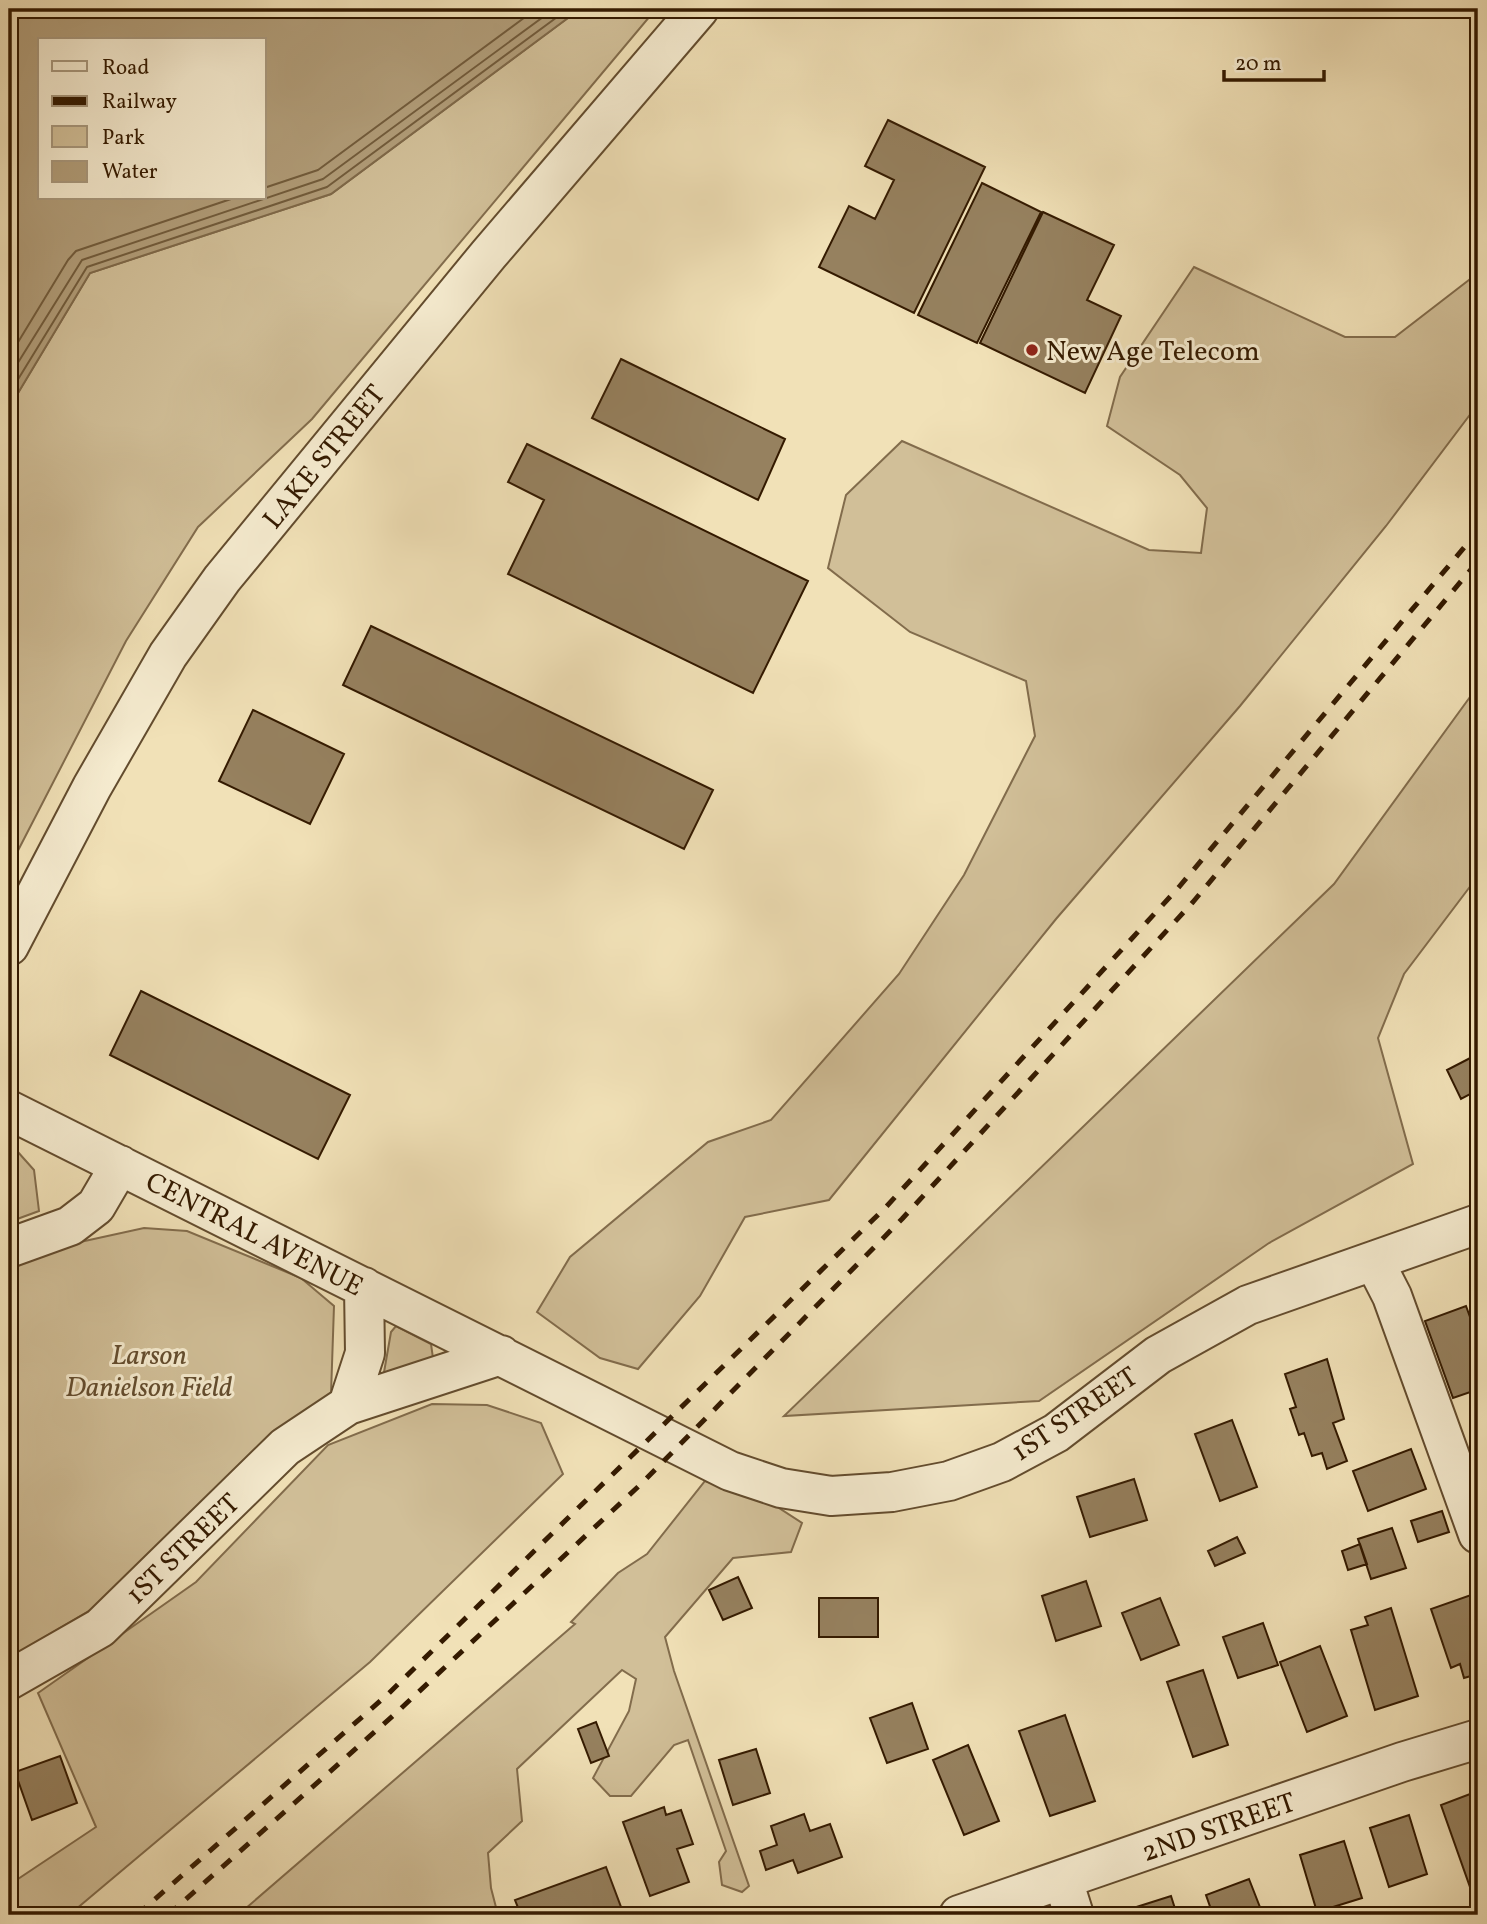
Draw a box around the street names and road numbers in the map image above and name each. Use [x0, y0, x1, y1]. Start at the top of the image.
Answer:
street label: LAKE STREET [255, 377, 395, 538]
street label: CENTRAL AVENUE [138, 1163, 370, 1307]
street label: 1ST STREET [1004, 1358, 1146, 1472]
street label: 1ST STREET [118, 1485, 249, 1614]
street label: 2ND STREET [1137, 1784, 1301, 1873]

